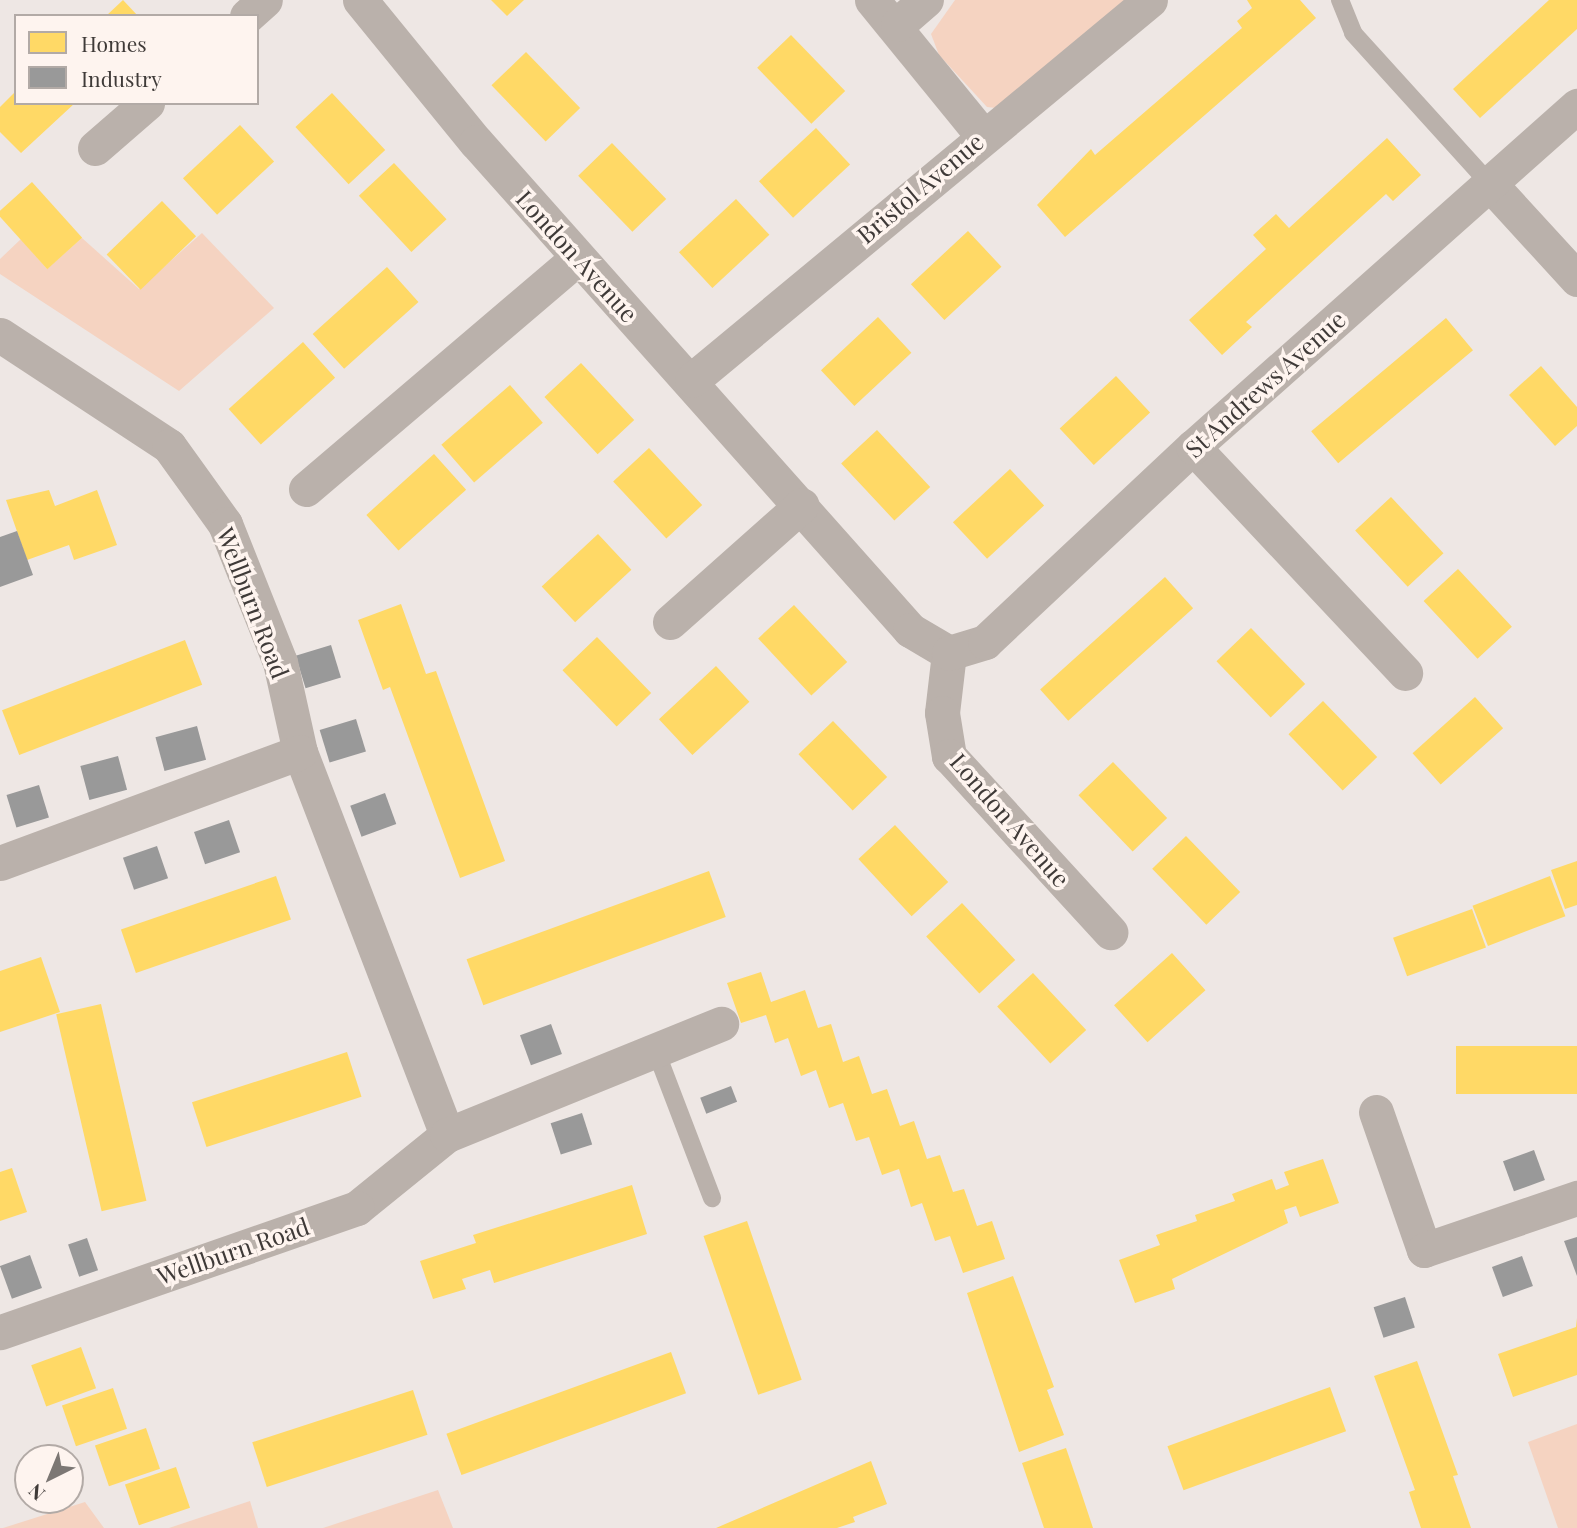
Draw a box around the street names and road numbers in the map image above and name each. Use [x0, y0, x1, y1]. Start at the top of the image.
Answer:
street label: Bristol Avenue [851, 127, 989, 249]
street label: London Avenue [510, 184, 644, 328]
street label: St Andrews Avenue [1178, 304, 1352, 464]
street label: Wellburn Road [211, 524, 295, 682]
street label: London Avenue [944, 747, 1076, 893]
street label: Wellburn Road [153, 1212, 313, 1290]

